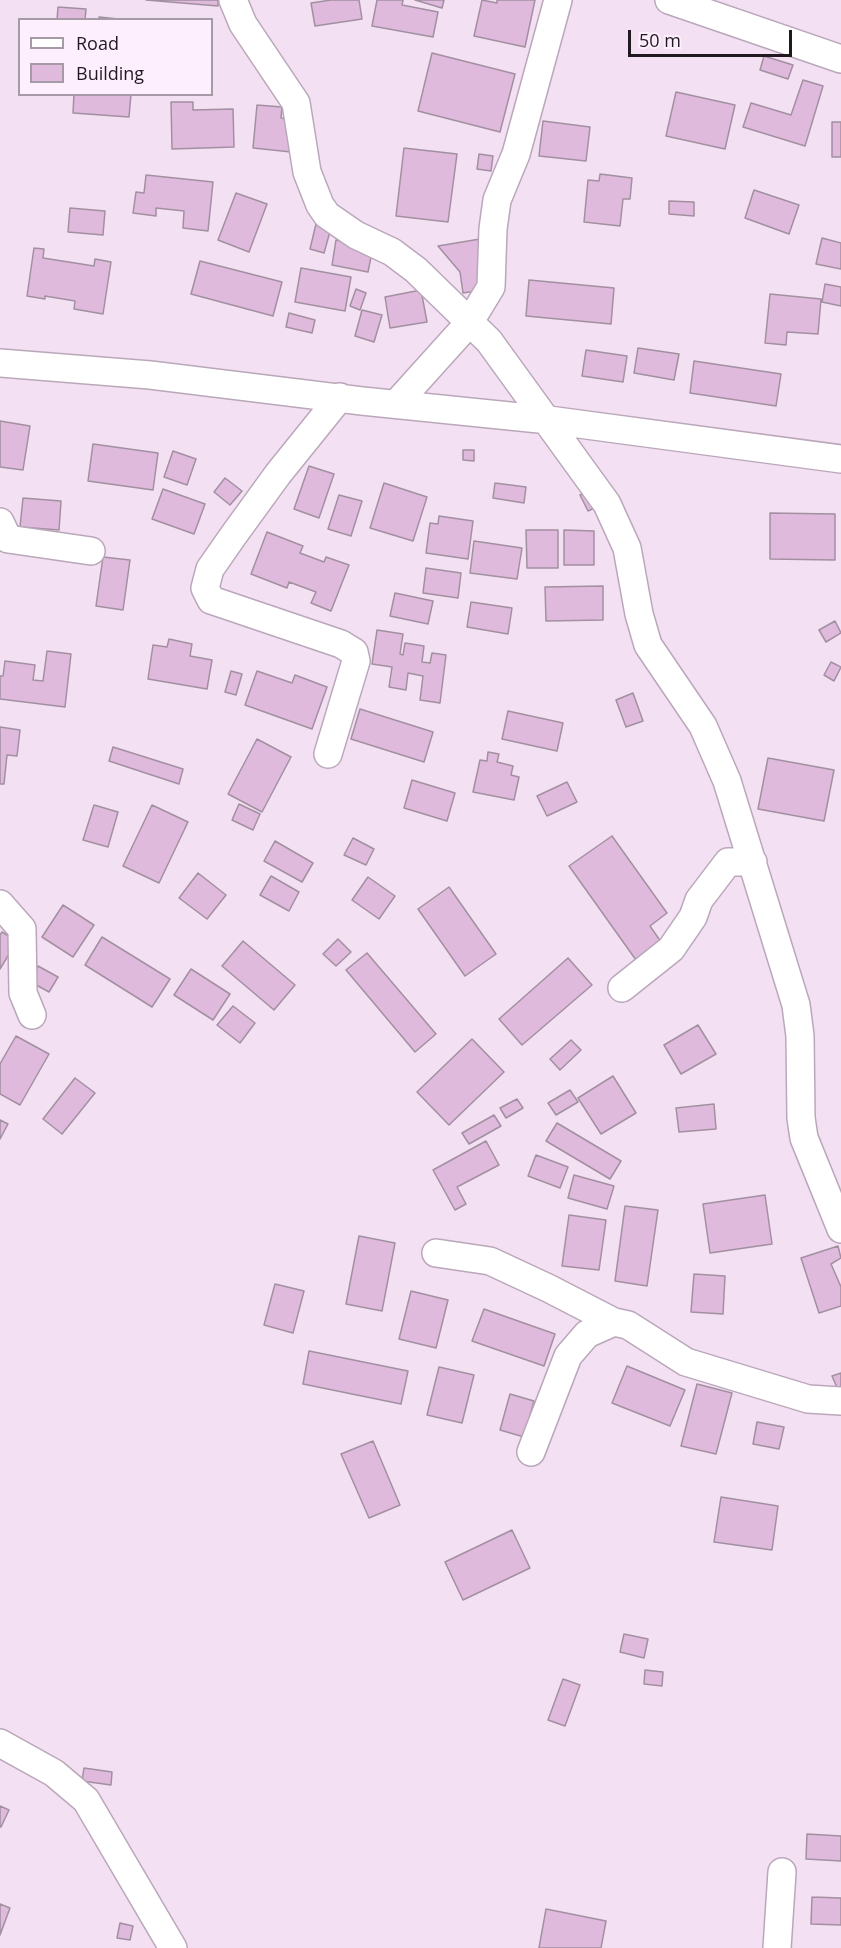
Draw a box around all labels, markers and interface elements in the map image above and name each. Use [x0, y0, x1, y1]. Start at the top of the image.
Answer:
legend [18, 18, 213, 96]
scale bar [631, 18, 794, 56]
text: 50 m [639, 28, 681, 52]
text: Road [76, 31, 119, 55]
text: Building [76, 61, 144, 85]

